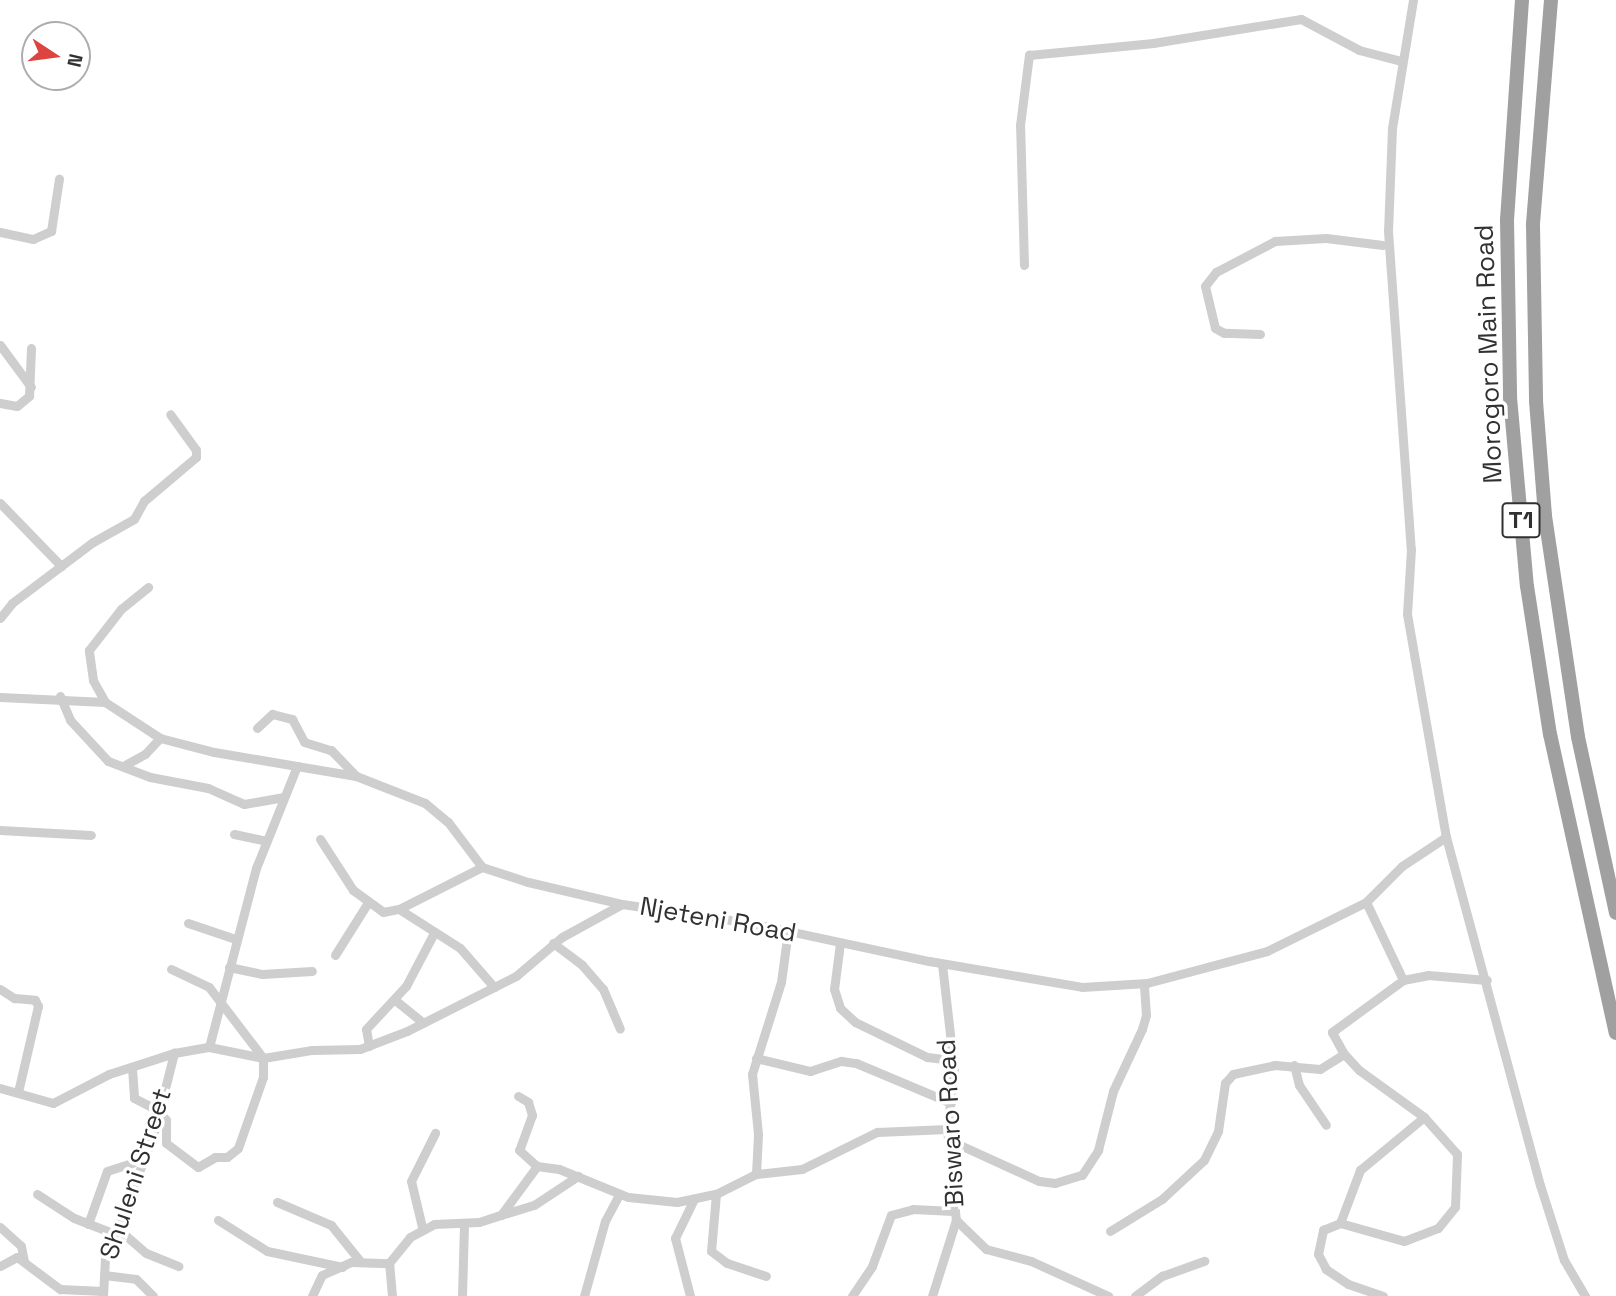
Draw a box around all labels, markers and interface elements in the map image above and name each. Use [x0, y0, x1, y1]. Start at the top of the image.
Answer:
north arrow [21, 21, 91, 91]
text: N [61, 51, 89, 69]
street label: Morogoro Main Road [1469, 224, 1509, 484]
road number: T1 [1500, 500, 1542, 540]
street label: Njeteni Road [637, 891, 799, 949]
street label: Biswaro Road [931, 1038, 971, 1208]
street label: Shuleni Street [94, 1085, 178, 1263]

